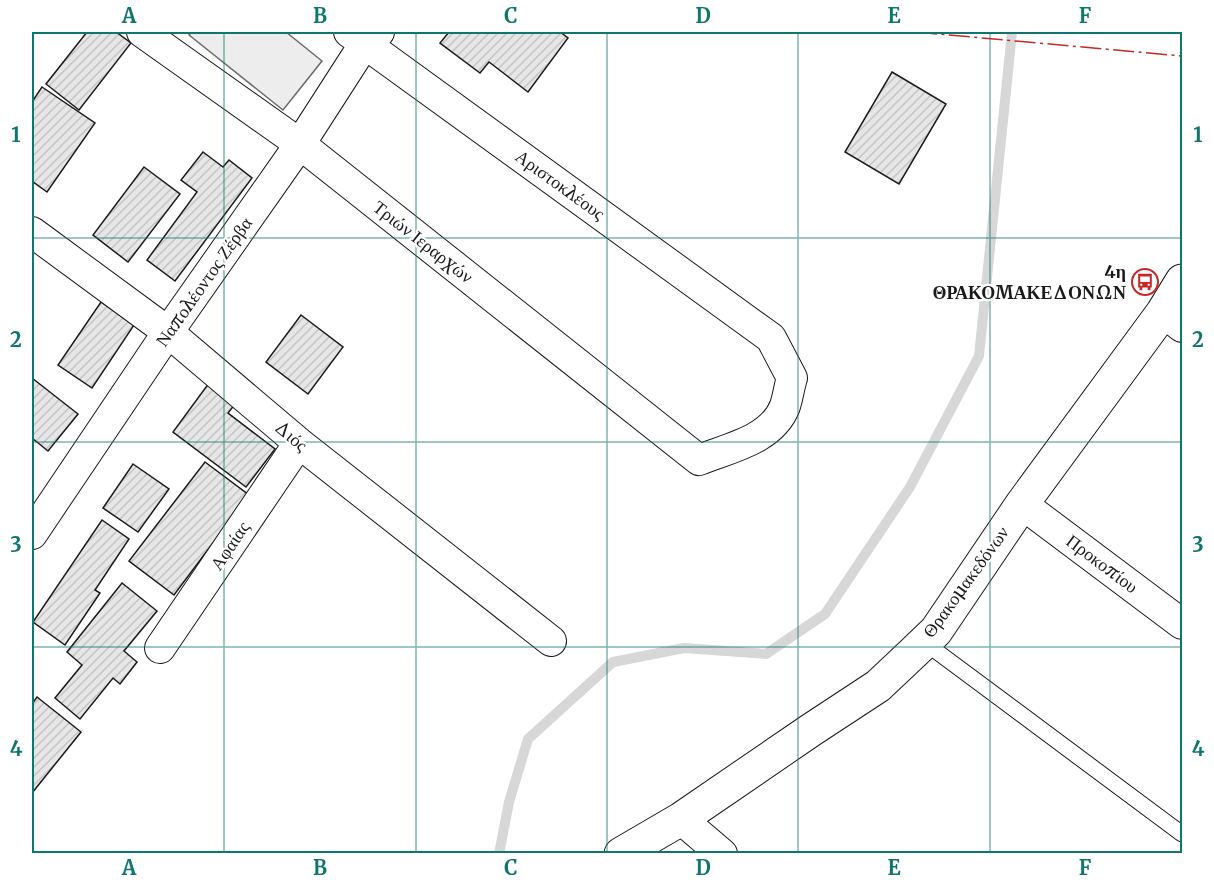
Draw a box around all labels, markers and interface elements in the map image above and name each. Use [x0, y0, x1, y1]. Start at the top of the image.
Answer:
text: A [121, 3, 137, 28]
text: B [313, 3, 327, 28]
text: C [504, 3, 518, 28]
text: D [695, 3, 711, 28]
text: E [887, 3, 901, 28]
text: F [1079, 3, 1092, 28]
text: 1 [11, 122, 21, 147]
text: 1 [1193, 122, 1203, 147]
street label: Αριστοκλέους [511, 144, 609, 225]
street label: Τριών Ιεραρχών [369, 195, 478, 288]
street label: Ναπολέοντος Ζέρβα [150, 212, 257, 351]
place label: 4η ΘΡΑΚΟΜΑΚΕΔΟΝΩΝ [933, 260, 1126, 304]
bus stop icon: 4η ΘΡΑΚΟΜΑΚΕΔΟΝΩΝ [1130, 267, 1160, 297]
text: 2 [10, 327, 22, 352]
text: 2 [1192, 327, 1204, 352]
street label: Διός [270, 415, 313, 456]
street label: Αφαίας [205, 517, 254, 575]
street label: Θρακομακεδόνων [917, 522, 1014, 642]
street label: Προκοπίου [1062, 529, 1143, 598]
text: 3 [10, 532, 22, 557]
text: 3 [1192, 532, 1204, 557]
text: 4 [10, 736, 23, 761]
text: 4 [1192, 736, 1205, 761]
text: A [121, 855, 137, 880]
text: B [313, 855, 327, 880]
text: C [504, 855, 518, 880]
text: D [695, 855, 711, 880]
text: E [887, 855, 901, 880]
text: F [1079, 855, 1092, 880]

